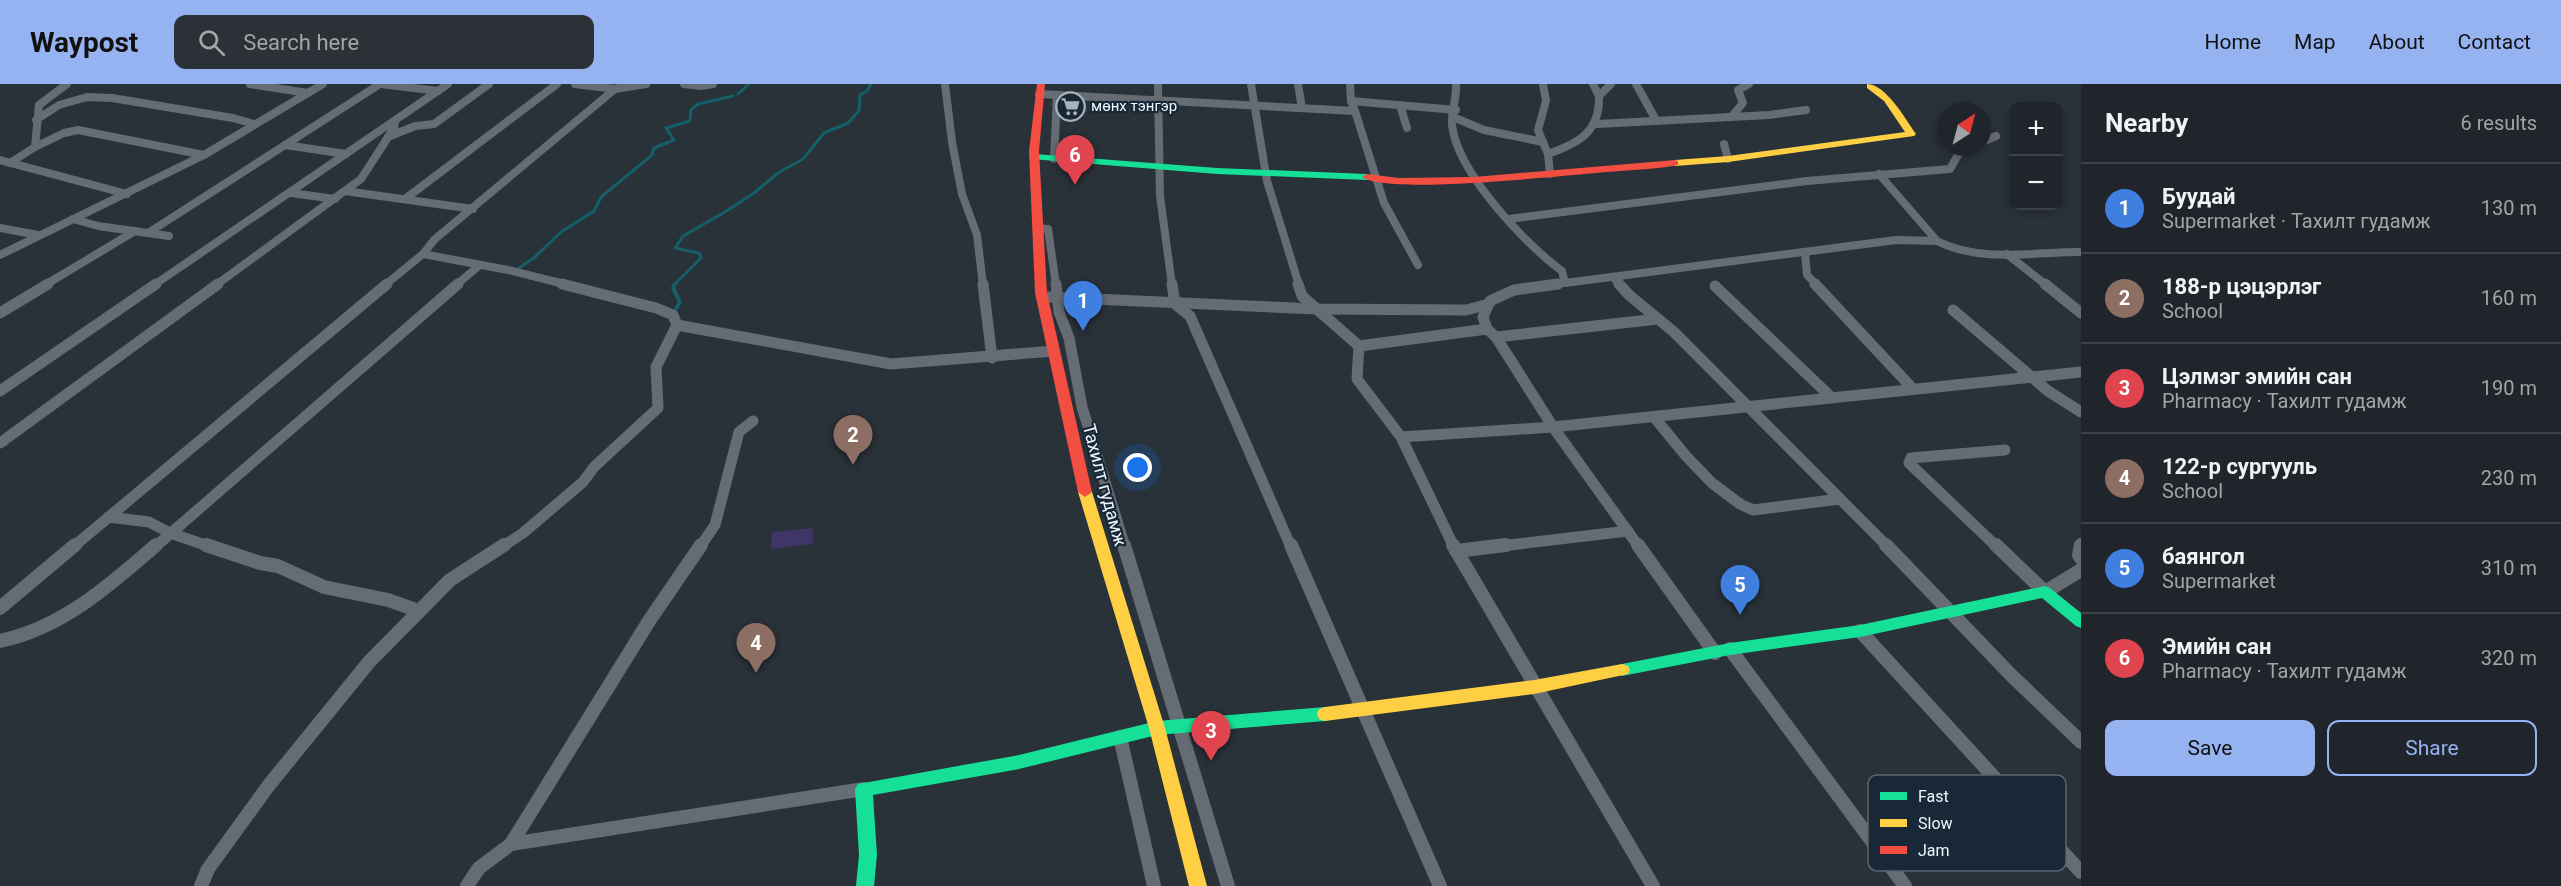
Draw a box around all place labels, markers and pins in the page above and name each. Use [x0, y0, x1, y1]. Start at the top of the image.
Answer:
supermarket icon: мөнх тэнгэр [1054, 90, 1086, 122]
place label: мөнх тэнгэр [1091, 97, 1177, 115]
pin: 6 [1056, 135, 1094, 185]
pin: 1 [1064, 282, 1102, 331]
pin: 2 [834, 416, 872, 465]
pin: 5 [1720, 566, 1760, 615]
pin: 4 [736, 624, 776, 673]
pin: 3 [1192, 712, 1230, 761]

